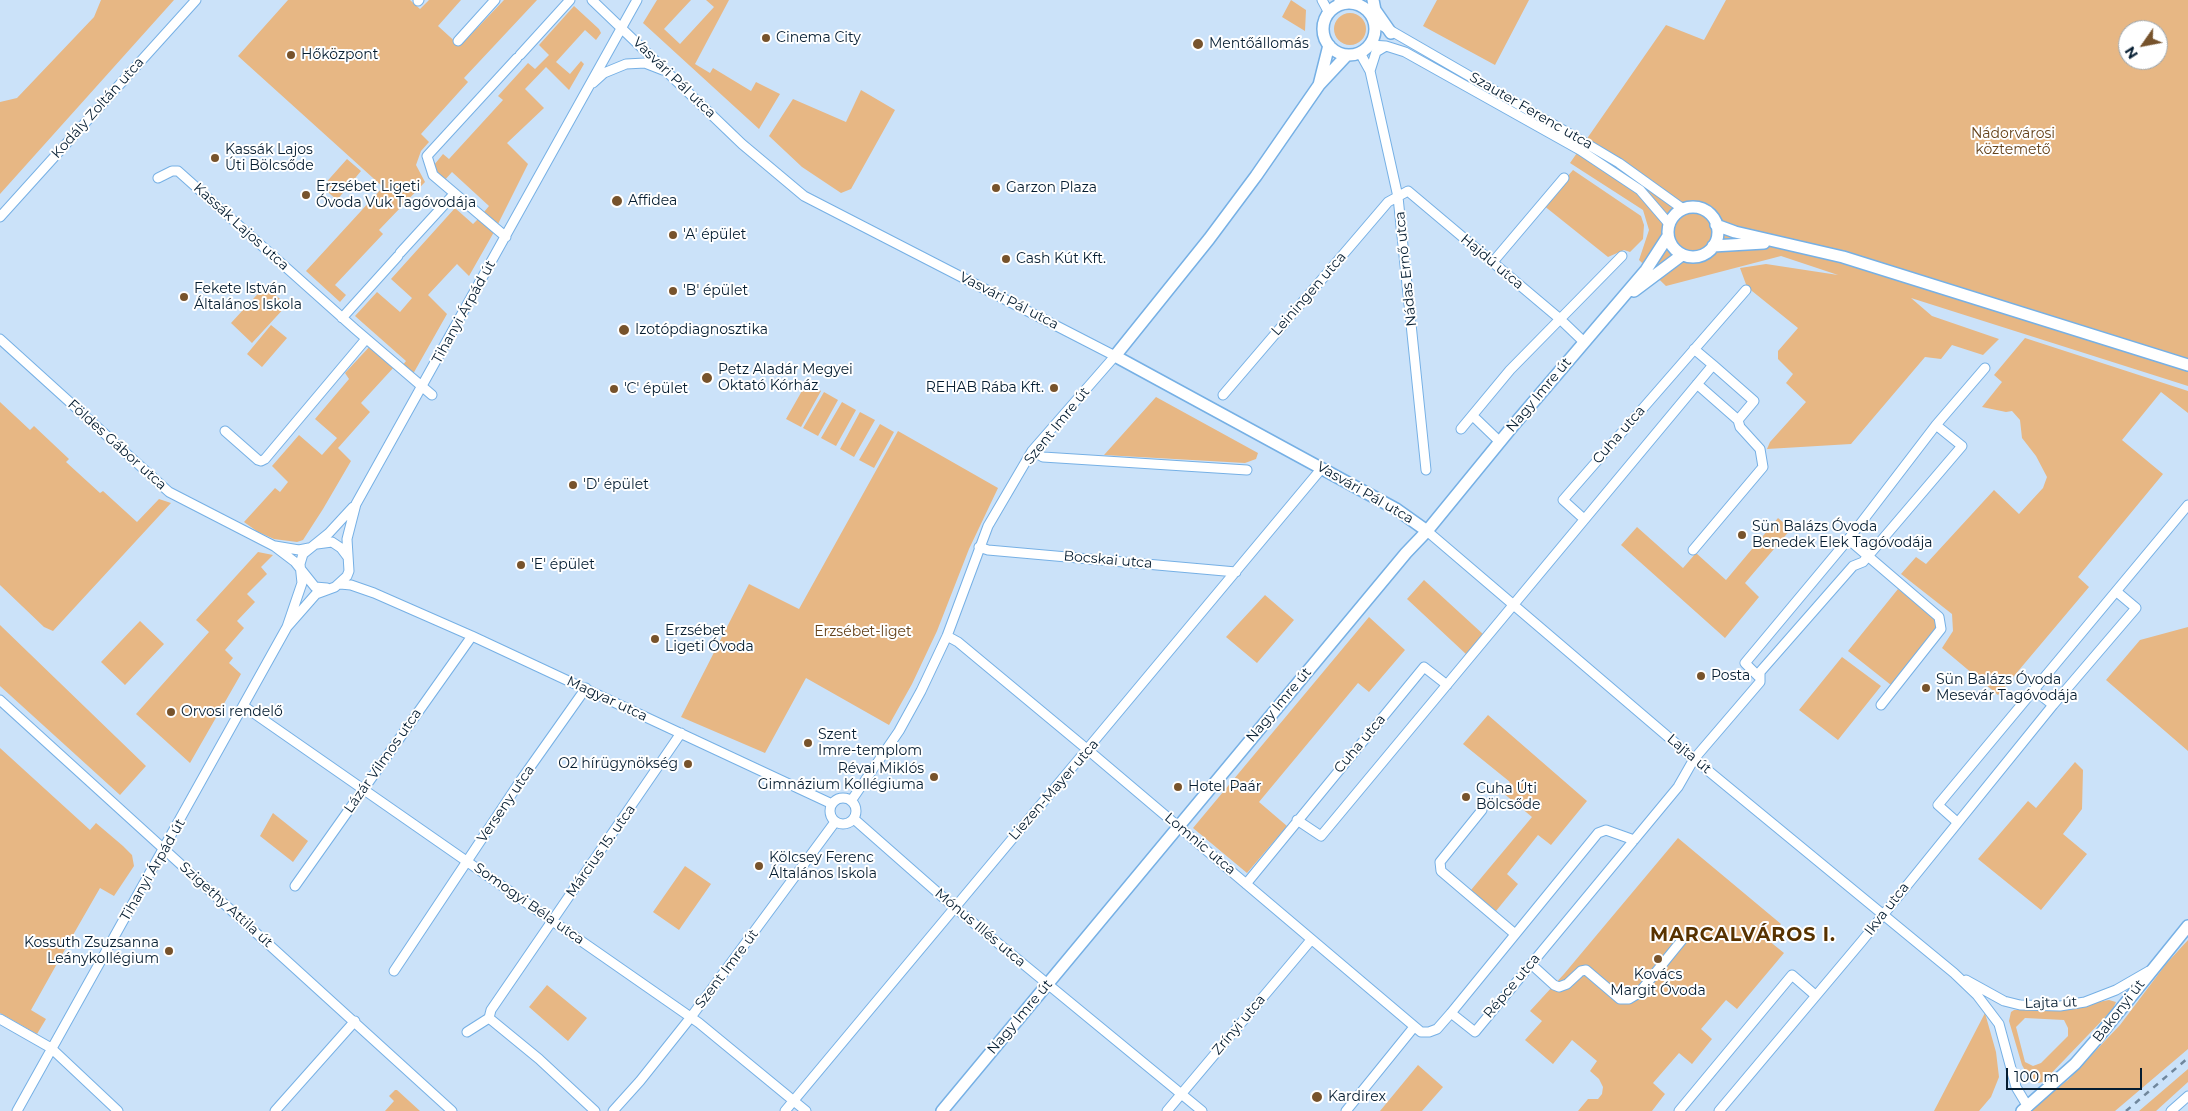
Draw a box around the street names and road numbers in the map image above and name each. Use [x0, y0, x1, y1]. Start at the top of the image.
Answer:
street label: Vasvári Pál utca [629, 34, 719, 122]
street label: Kodály Zoltán utca [48, 54, 148, 162]
street label: Szauter Ferenc utca [1466, 69, 1596, 153]
street label: Kassák Lajos utca [190, 180, 292, 274]
street label: Nádas Ernő utca [1392, 211, 1420, 327]
street label: Hajdú utca [1457, 231, 1527, 293]
street label: Leiningen utca [1268, 249, 1350, 339]
street label: Tihanyi Árpád út [429, 258, 499, 366]
street label: Vasvári Pál utca [957, 269, 1061, 333]
street label: Nagy Imre út [1503, 354, 1575, 436]
street label: Szent Imre út [1021, 384, 1093, 468]
street label: Földes Gábor utca [64, 396, 170, 494]
street label: Cuha utca [1589, 403, 1649, 467]
street label: Vasvári Pál utca [1314, 458, 1416, 528]
street label: Bocskai utca [1063, 548, 1153, 572]
street label: Nagy Imre út [1243, 664, 1315, 746]
street label: Magyar utca [564, 673, 650, 725]
street label: Lázár Vilmos utca [341, 706, 425, 816]
street label: Cuha utca [1331, 711, 1389, 777]
street label: Lajta út [1663, 731, 1715, 777]
street label: Liezen-Mayer utca [1006, 736, 1102, 844]
street label: Verseny utca [474, 762, 538, 846]
street label: Március 15. utca [563, 801, 639, 901]
street label: Lomnic utca [1161, 809, 1239, 879]
street label: Tihanyi Árpád út [117, 816, 189, 924]
street label: Szigethy Attila út [176, 859, 276, 951]
street label: Somogyi Béla utca [470, 859, 588, 949]
street label: Ikva utca [1861, 879, 1913, 939]
street label: Mónus Illés utca [931, 885, 1029, 971]
street label: Szent Imre út [692, 926, 762, 1012]
street label: Répce utca [1480, 950, 1544, 1022]
street label: Nagy Imre út [984, 976, 1056, 1058]
street label: Bakonyi út [2089, 976, 2149, 1046]
street label: Zrínyi utca [1209, 991, 1269, 1059]
street label: Lajta út [2024, 994, 2078, 1012]

